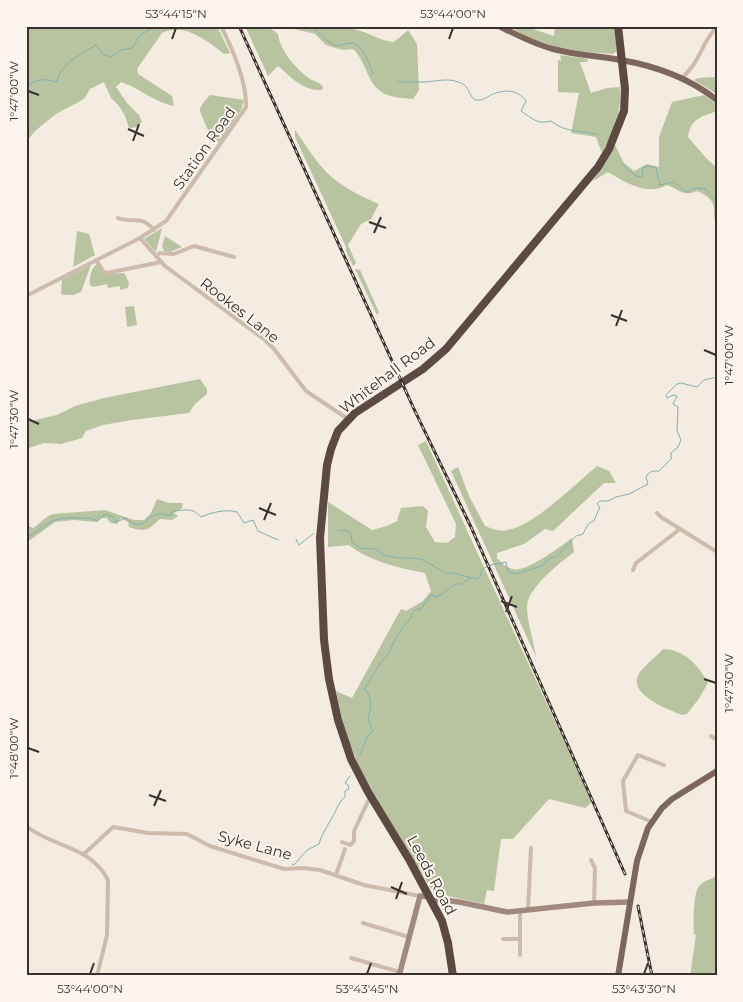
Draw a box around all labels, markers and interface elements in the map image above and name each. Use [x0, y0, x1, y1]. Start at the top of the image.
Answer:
text: 53°44'15"N [145, 6, 207, 21]
text: 53°44'00"N [420, 6, 486, 21]
text: 1°47'00"W [6, 61, 21, 121]
street label: Station Road [168, 103, 240, 193]
street label: Rookes Lane [197, 273, 283, 347]
text: 1°47'00"W [721, 325, 736, 385]
street label: Whitehall Road [335, 333, 439, 417]
text: 1°47'30"W [6, 390, 21, 448]
text: 1°47'30"W [721, 654, 736, 712]
text: 1°48'00"W [6, 718, 21, 778]
street label: Syke Lane [216, 826, 294, 864]
street label: Leeds Road [403, 832, 461, 918]
text: 53°44'00"N [57, 981, 123, 996]
text: 53°43'45"N [335, 981, 399, 996]
text: 53°43'30"N [612, 981, 676, 996]

